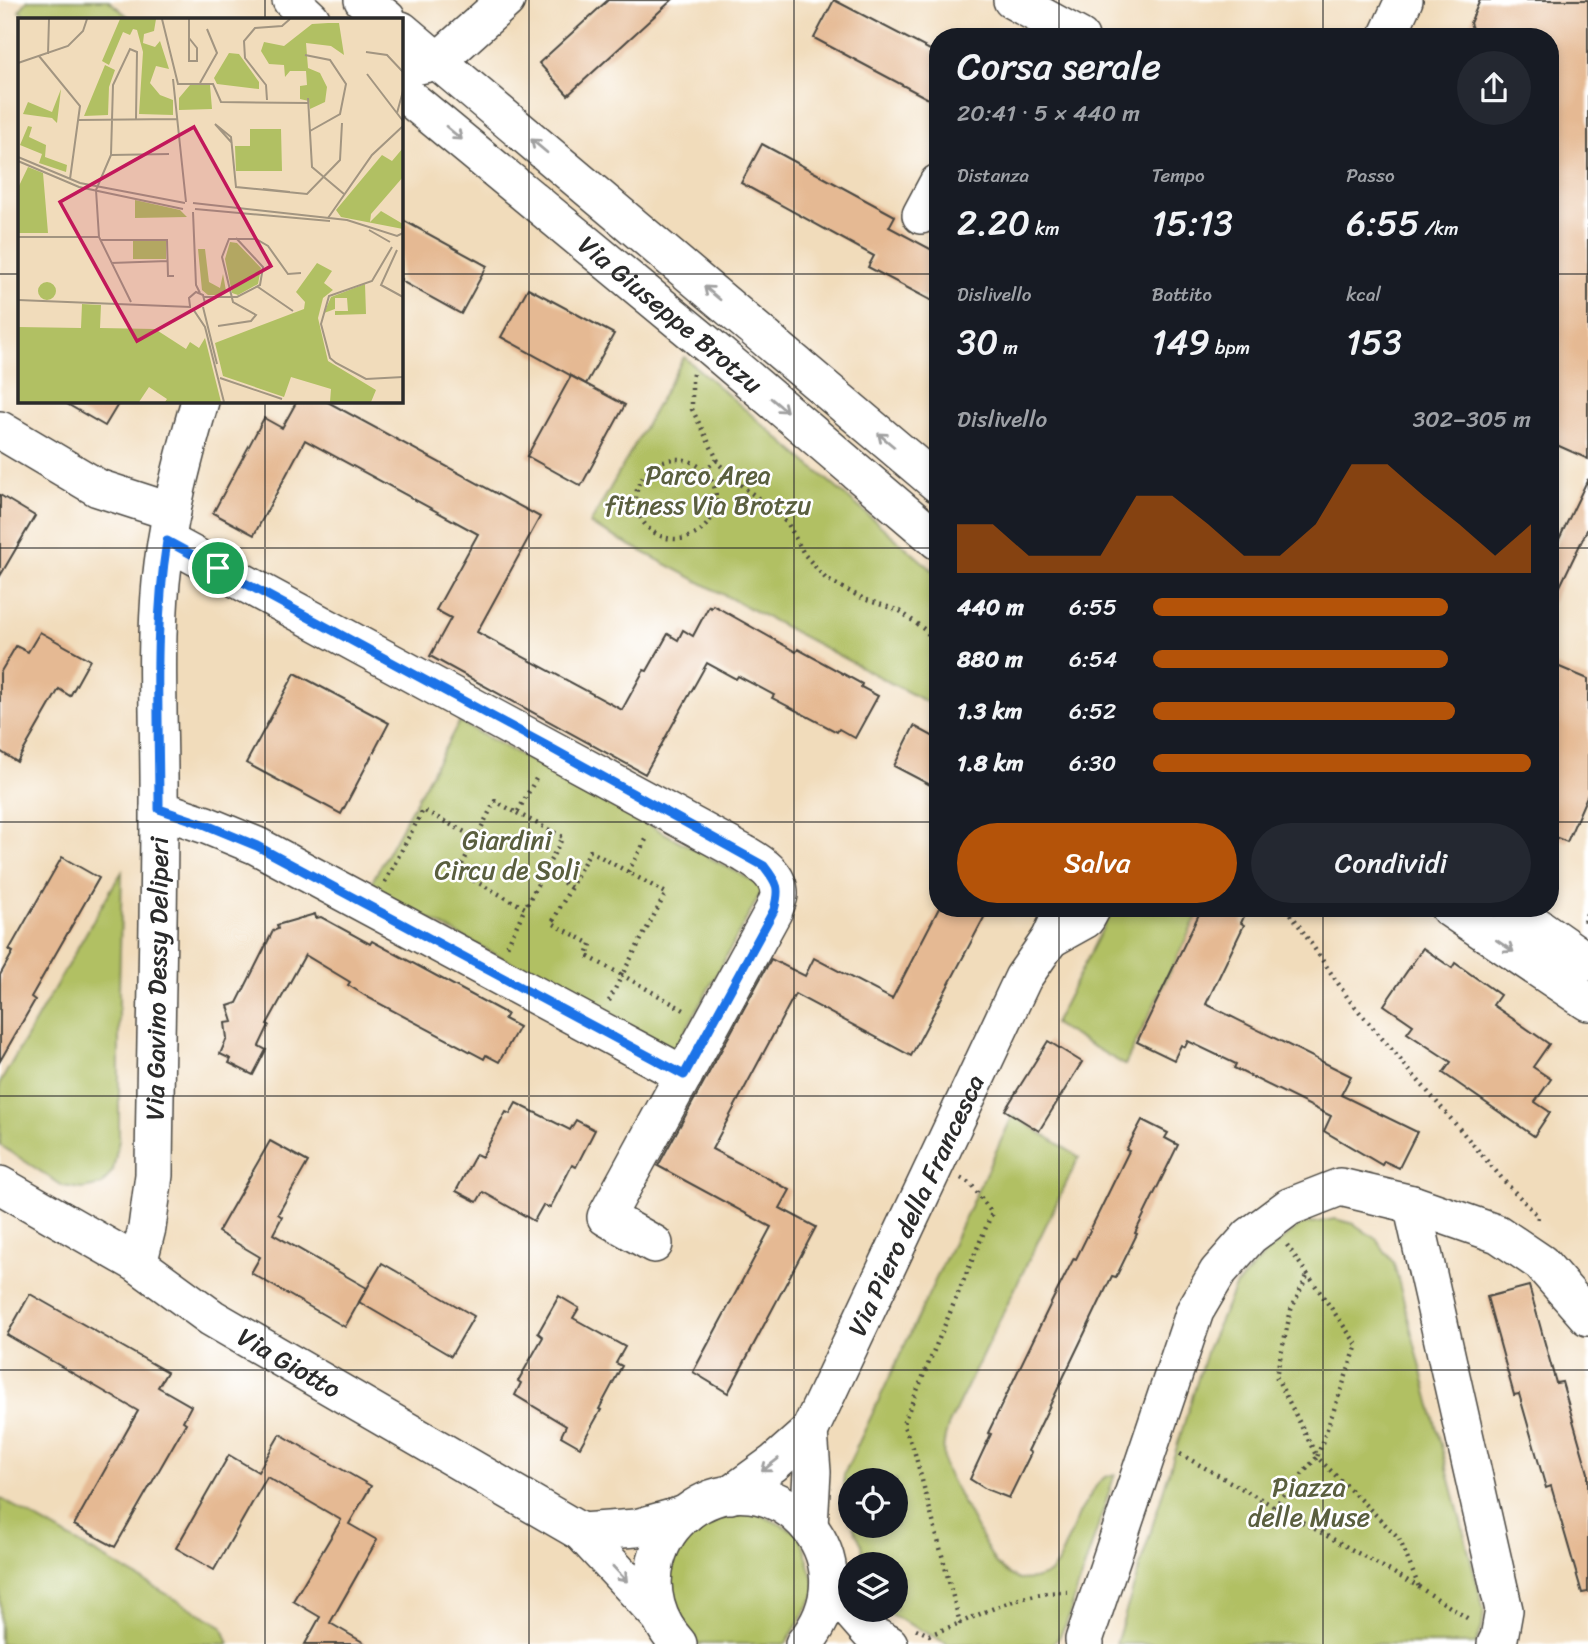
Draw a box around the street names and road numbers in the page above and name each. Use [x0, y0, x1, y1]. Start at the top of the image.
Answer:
street label: Via Giuseppe Brotzu [567, 223, 774, 406]
street label: Via Gavino Dessy Deliperi [132, 836, 182, 1121]
street label: Via Piero della Francesca [834, 1066, 998, 1344]
street label: Via Giotto [229, 1314, 350, 1411]

